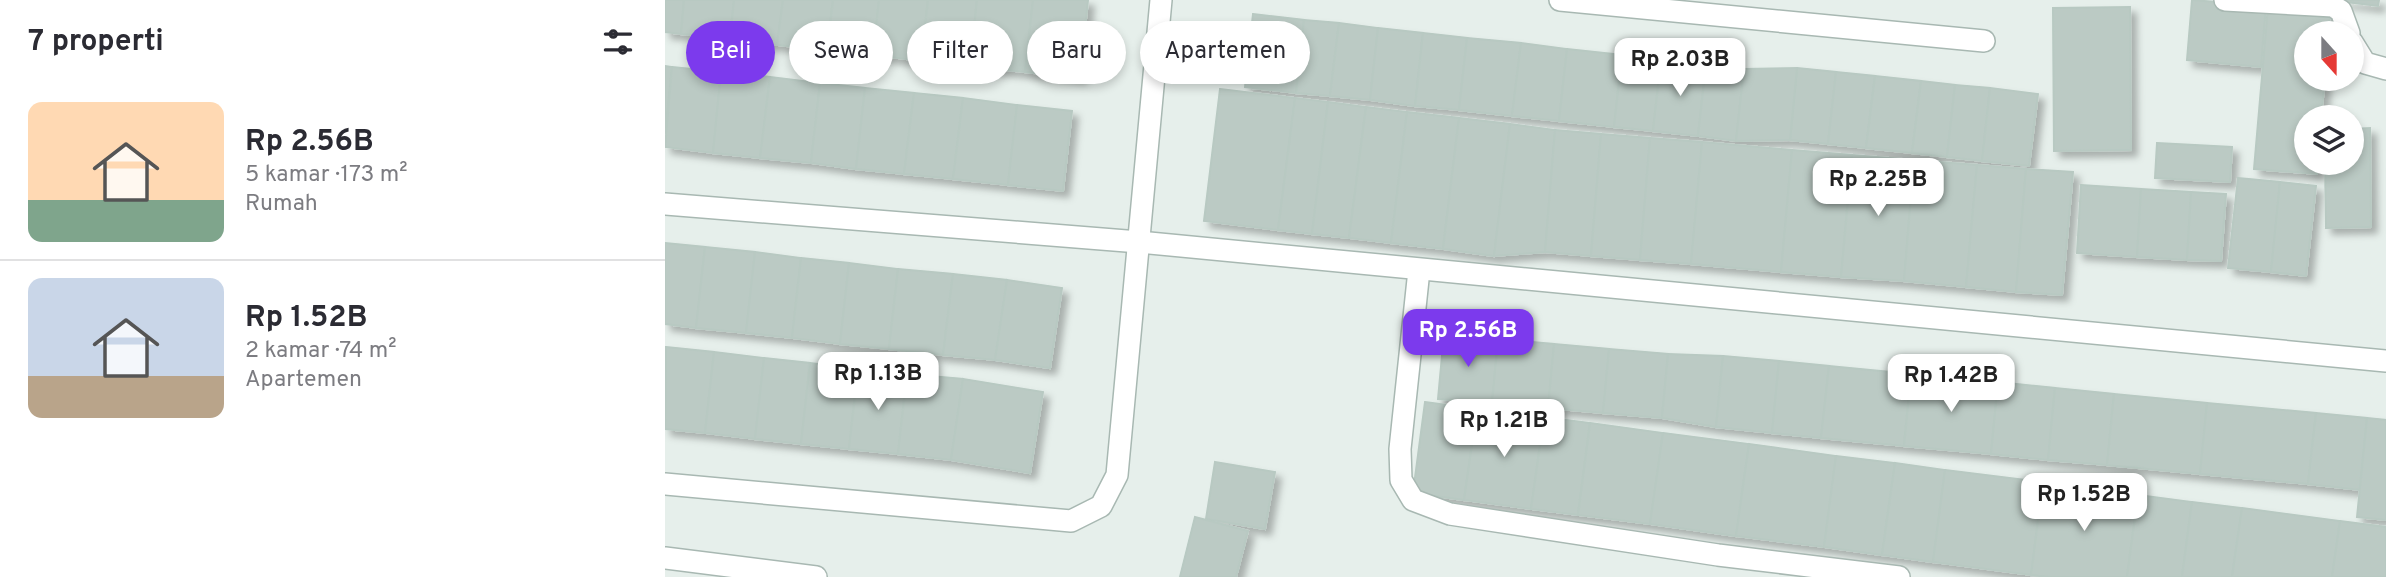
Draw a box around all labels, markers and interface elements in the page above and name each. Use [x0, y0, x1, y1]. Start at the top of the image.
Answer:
chip: Beli [686, 21, 775, 84]
chip: Sewa [789, 21, 893, 84]
chip: Filter [907, 21, 1013, 84]
chip: Baru [1027, 21, 1126, 84]
chip: Apartemen [1140, 21, 1310, 84]
north arrow [2294, 21, 2364, 91]
map controls [2294, 21, 2364, 175]
icon: filters [599, 23, 637, 61]
text: 7 properti [28, 24, 164, 61]
pin: Rp 2.03B [1608, 38, 1752, 98]
text: Rp 2.03B [1630, 46, 1730, 75]
button: layers [2294, 105, 2364, 175]
text: Rp 2.56B [245, 124, 374, 161]
icon: home [84, 130, 168, 214]
pin: Rp 2.25B [1806, 158, 1950, 218]
text: 5 kamar · 173 m² [245, 161, 408, 190]
text: Rp 2.25B [1829, 166, 1927, 195]
text: Rumah [245, 190, 318, 219]
text: Rp 1.52B [245, 300, 367, 337]
icon: home [84, 306, 168, 390]
pin: Rp 2.56B [1396, 310, 1540, 369]
text: Rp 2.56B [1419, 317, 1517, 346]
text: 2 kamar · 74 m² [245, 337, 397, 366]
pin: Rp 1.13B [806, 352, 950, 412]
pin: Rp 1.42B [1879, 354, 2023, 414]
text: Rp 1.13B [834, 360, 922, 389]
text: Rp 1.42B [1904, 362, 1998, 391]
text: Apartemen [245, 366, 362, 395]
pin: Rp 1.21B [1432, 400, 1576, 459]
text: Rp 1.21B [1460, 407, 1548, 436]
pin: Rp 1.52B [2012, 474, 2156, 533]
text: Rp 1.52B [2037, 481, 2131, 510]

